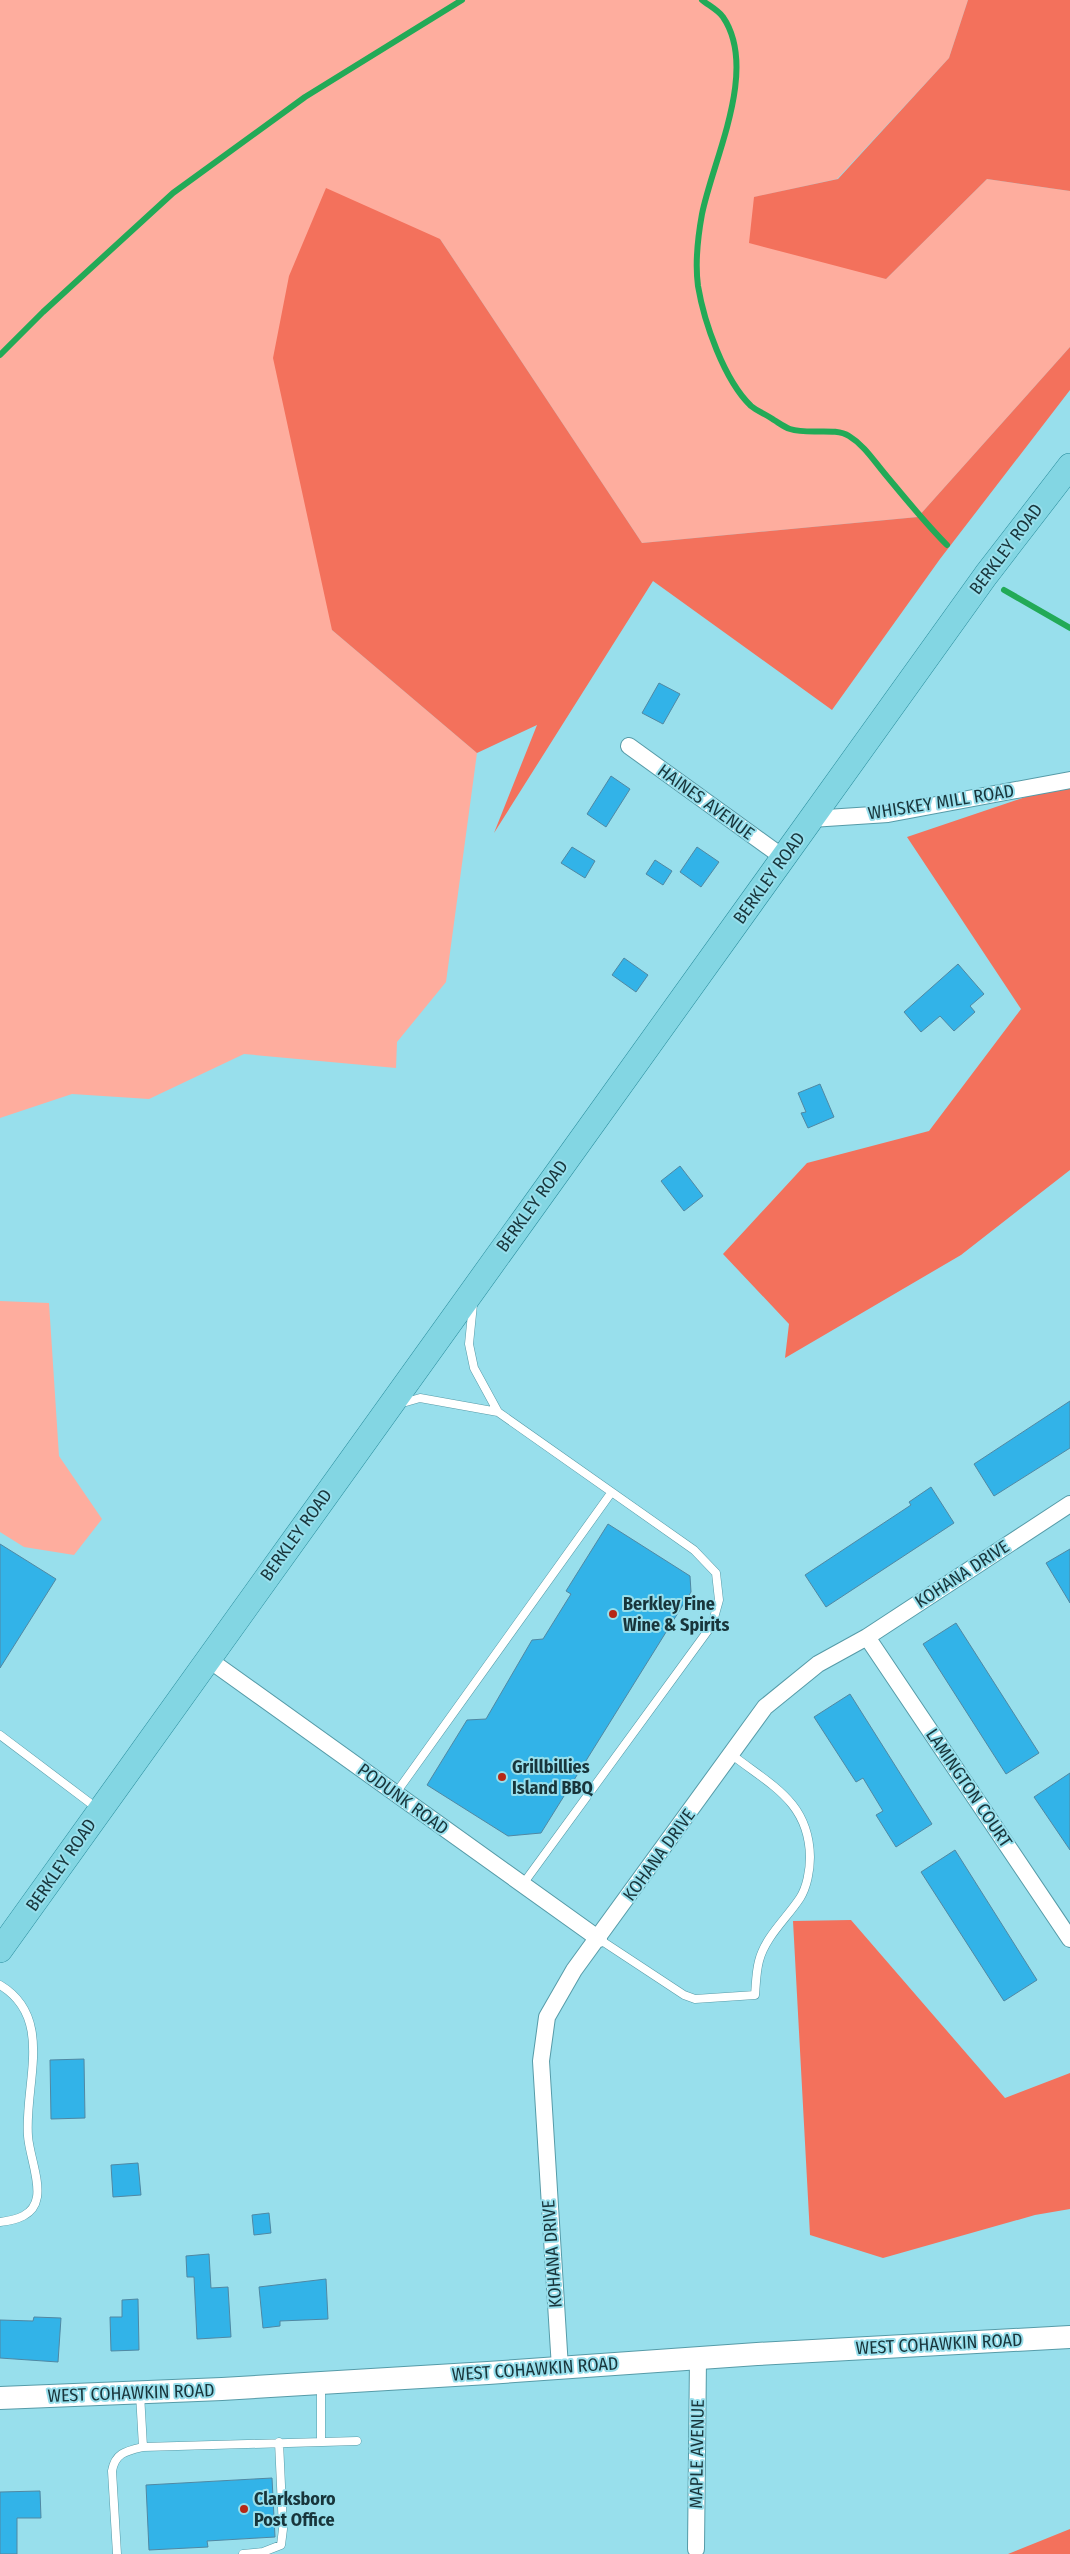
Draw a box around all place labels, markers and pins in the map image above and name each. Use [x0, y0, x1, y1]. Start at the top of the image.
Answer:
place label: Berkley Fine Wine & Spirits [623, 1593, 729, 1636]
marker: Berkley Fine Wine & Spirits [607, 1608, 619, 1620]
place label: Grillbillies Island BBQ [512, 1756, 594, 1799]
marker: Grillbillies Island BBQ [496, 1771, 508, 1783]
place label: Clarksboro Post Office [254, 2488, 336, 2531]
marker: Clarksboro Post Office [238, 2503, 250, 2515]

